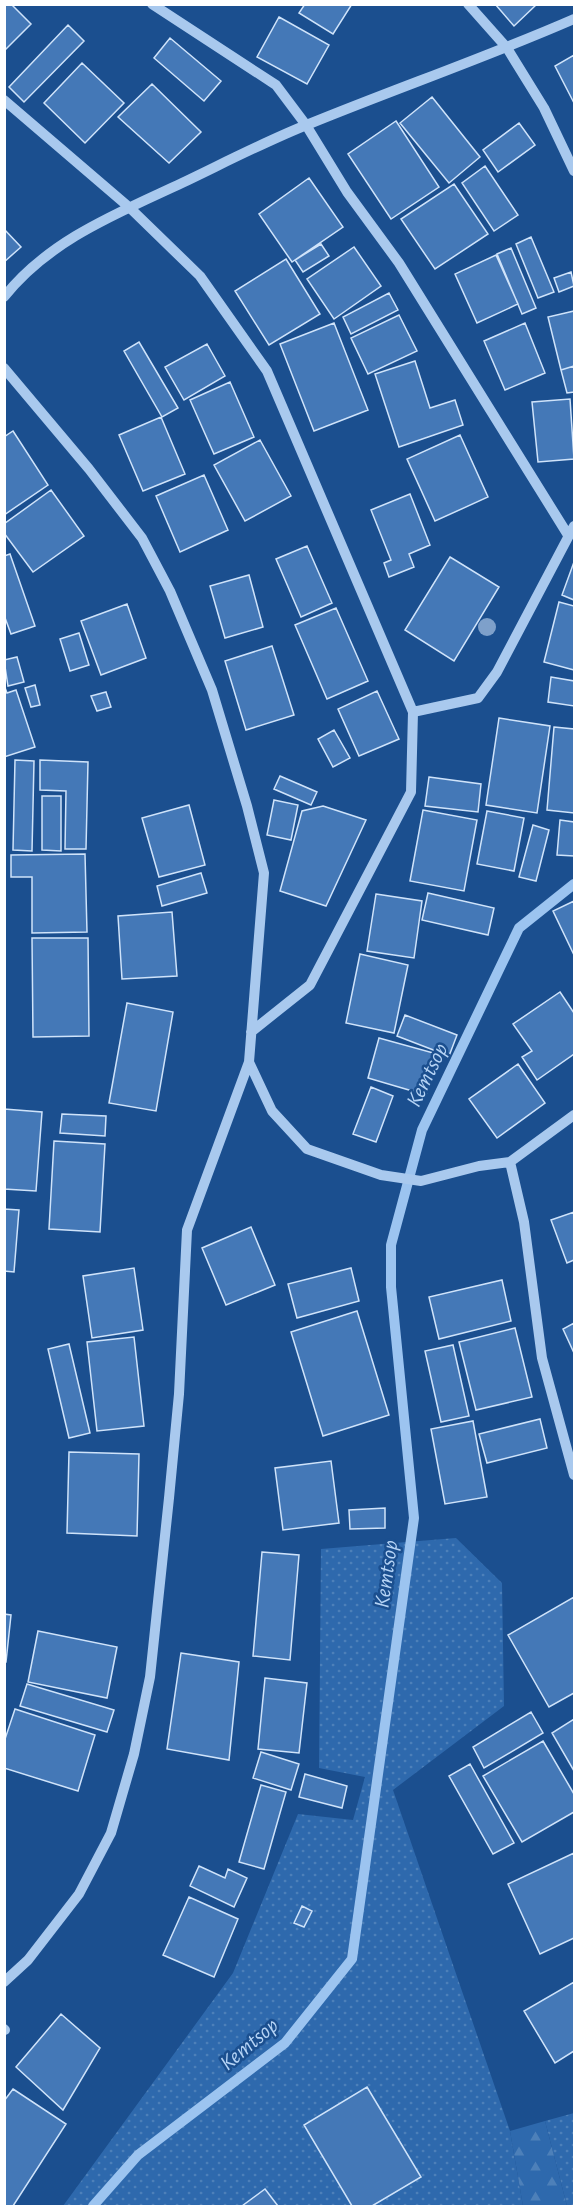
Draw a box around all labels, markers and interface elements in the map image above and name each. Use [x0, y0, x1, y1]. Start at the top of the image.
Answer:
water label: Kemtsop [402, 1040, 453, 1111]
water label: Kemtsop [370, 1539, 403, 1609]
water label: Kemtsop [216, 2014, 283, 2075]

